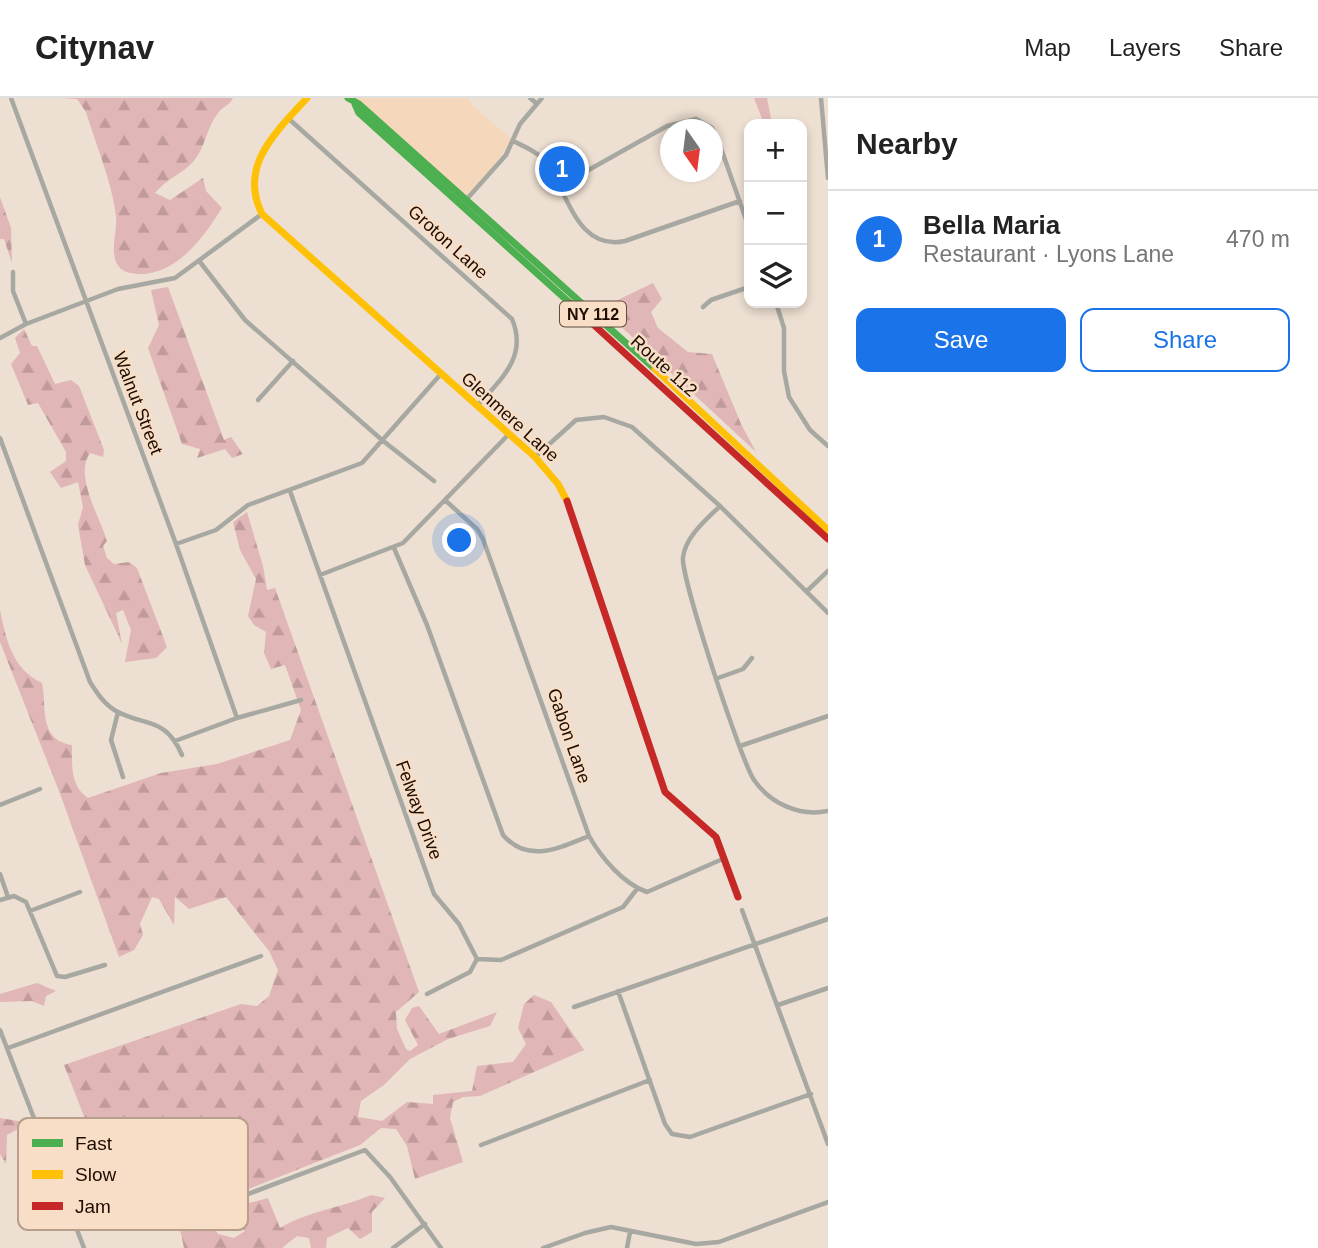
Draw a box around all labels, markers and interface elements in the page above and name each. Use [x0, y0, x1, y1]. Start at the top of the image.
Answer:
text: Citynav [35, 29, 154, 66]
text: Map [1024, 34, 1071, 61]
text: Layers [1109, 34, 1181, 61]
text: Share [1219, 34, 1283, 61]
north arrow [660, 119, 723, 182]
map controls [744, 119, 807, 308]
button: + [744, 119, 807, 182]
text: Nearby [856, 127, 958, 160]
pin: 1 [539, 143, 585, 195]
button: − [744, 182, 807, 245]
street label: Groton Lane [404, 201, 492, 283]
text: Bella Maria [923, 210, 1060, 240]
text: 1 [873, 226, 885, 252]
text: 470 m [1226, 226, 1290, 252]
text: Restaurant · Lyons Lane [923, 241, 1174, 267]
button: layers [744, 245, 807, 308]
road number: NY 112 [560, 302, 626, 327]
button: Save [856, 308, 1066, 372]
button: Share [1080, 308, 1290, 372]
street label: Route 112 [627, 331, 701, 401]
street label: Walnut Street [109, 349, 167, 457]
street label: Glenmere Lane [457, 368, 563, 466]
your location [442, 523, 476, 557]
street label: Gabon Lane [543, 686, 595, 786]
street label: Felway Drive [392, 758, 446, 862]
legend [18, 1118, 248, 1230]
text: Fast [75, 1133, 113, 1154]
text: Slow [75, 1164, 116, 1185]
text: Jam [75, 1196, 111, 1217]

